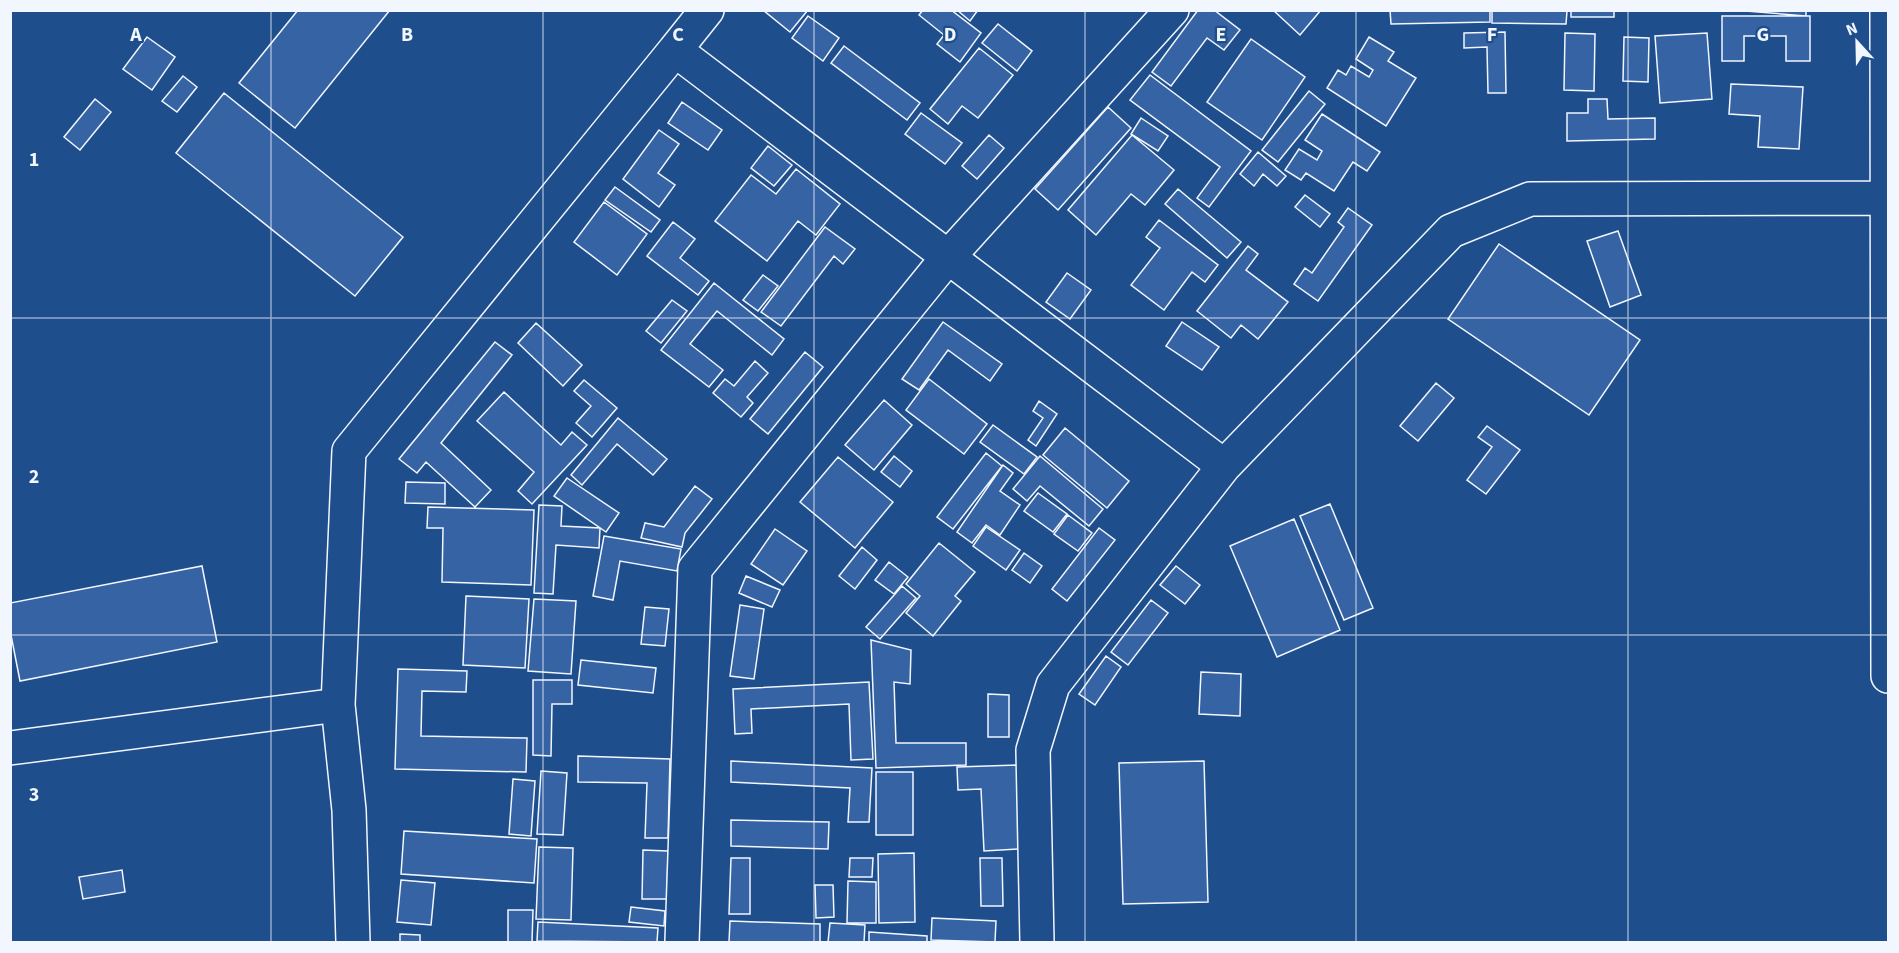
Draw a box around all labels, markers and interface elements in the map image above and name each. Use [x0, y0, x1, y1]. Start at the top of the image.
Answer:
north arrow [1827, 12, 1887, 72]
text: N [1843, 17, 1861, 41]
text: A [129, 21, 142, 49]
text: B [401, 21, 413, 49]
text: C [672, 21, 684, 49]
text: D [944, 21, 956, 49]
text: E [1216, 21, 1226, 49]
text: F [1487, 21, 1497, 49]
text: G [1757, 21, 1769, 49]
text: 1 [29, 146, 39, 174]
text: 2 [29, 463, 39, 491]
text: 3 [29, 781, 39, 809]

